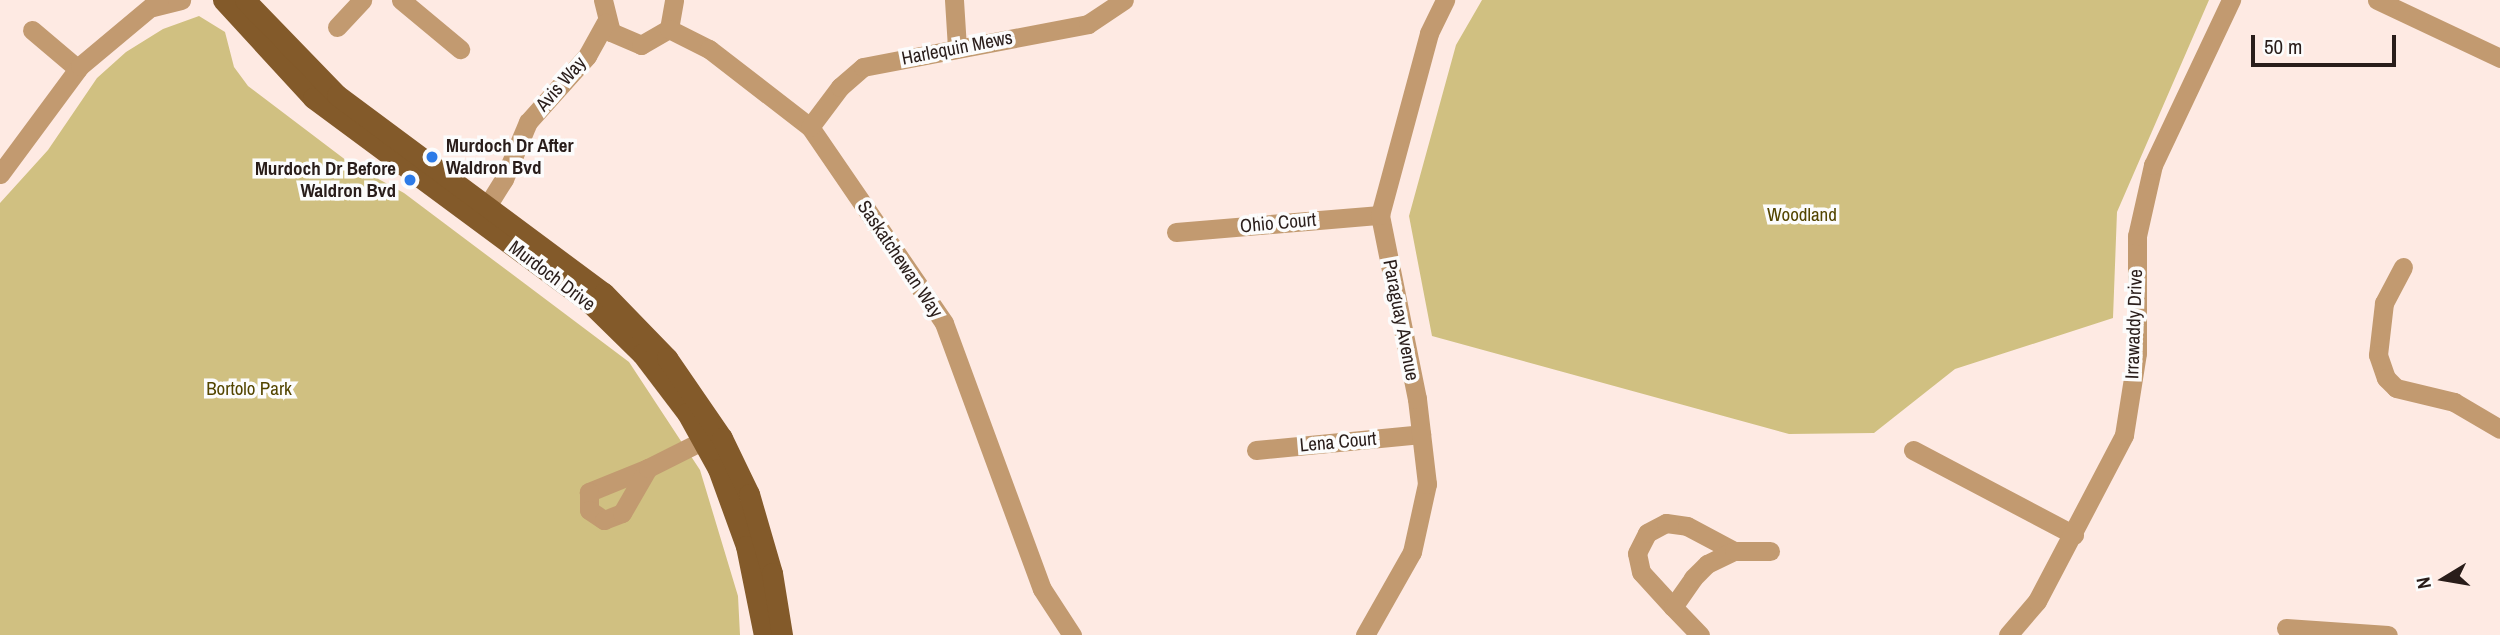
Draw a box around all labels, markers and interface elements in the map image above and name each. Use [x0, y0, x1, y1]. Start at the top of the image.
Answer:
scale bar [2255, 21, 2400, 65]
street label: Harlequin Mews [900, 26, 1014, 70]
text: 50 m [2264, 32, 2302, 61]
street label: Avis Way [531, 52, 591, 116]
place label: Murdoch Dr After Waldron Bvd [446, 135, 574, 179]
marker: Murdoch Dr After Waldron Bvd [424, 149, 440, 165]
place label: Murdoch Dr Before Waldron Bvd [255, 158, 396, 202]
marker: Murdoch Dr Before Waldron Bvd [402, 172, 418, 188]
street label: Saskatchewan Way [852, 196, 948, 322]
park label: Woodland [1767, 204, 1837, 226]
street label: Ohio Court [1239, 208, 1317, 238]
street label: Murdoch Drive [504, 236, 600, 316]
street label: Paraguay Avenue [1378, 257, 1424, 383]
street label: Irrawaddy Drive [2121, 269, 2147, 379]
park label: Bortolo Park [206, 378, 292, 400]
street label: Lena Court [1299, 427, 1377, 457]
north arrow [2409, 544, 2479, 614]
text: N [2410, 575, 2437, 591]

